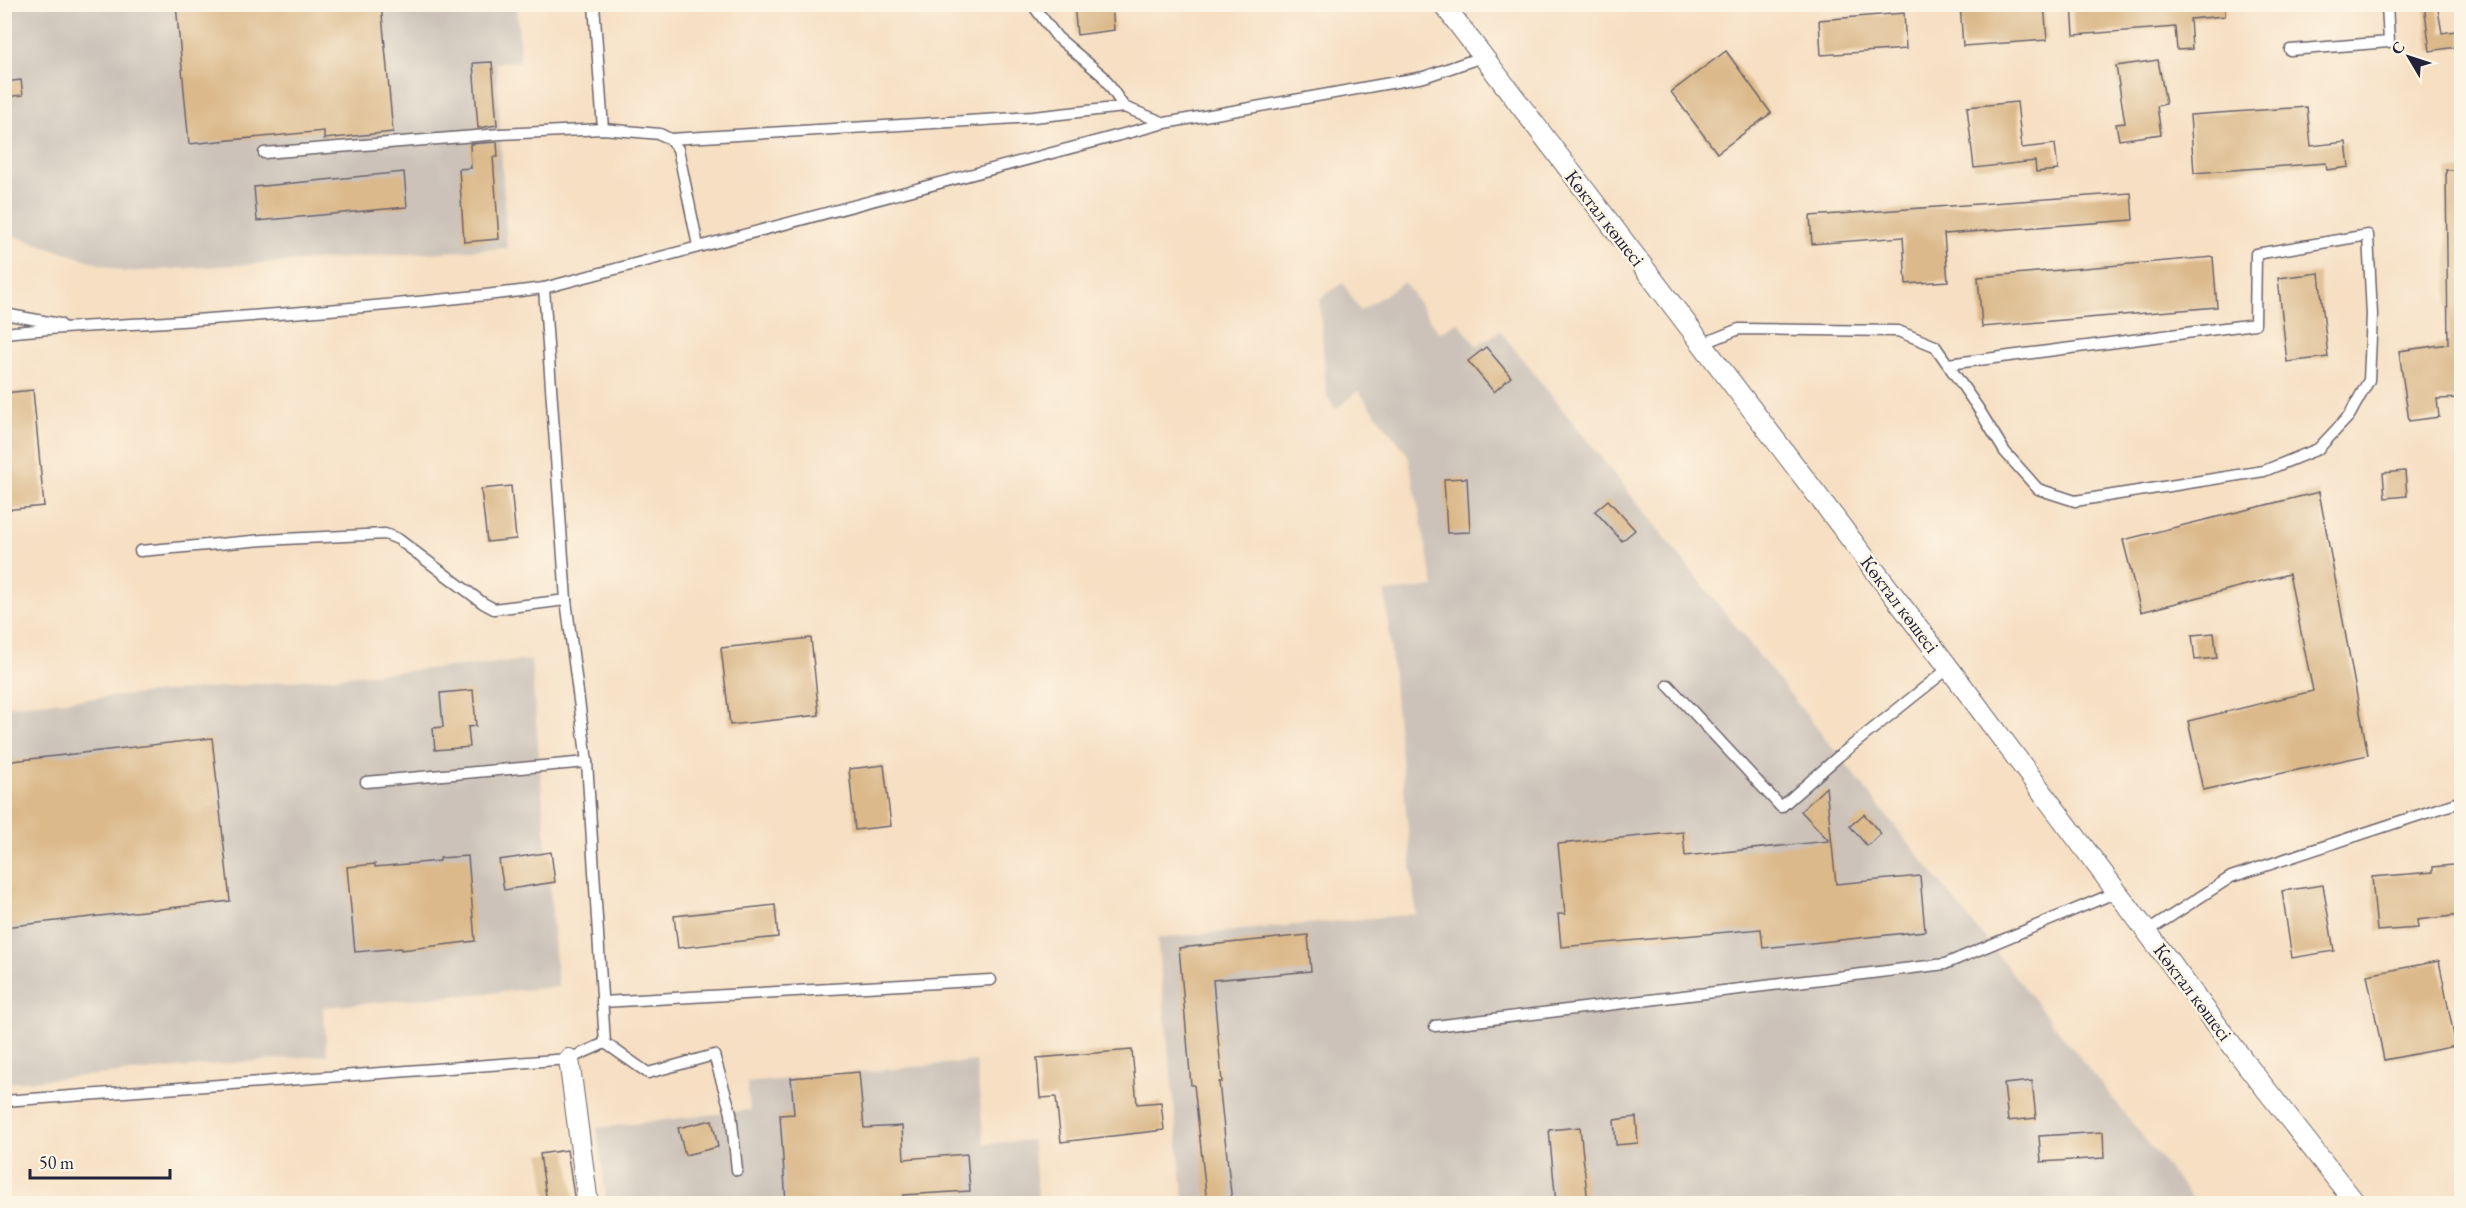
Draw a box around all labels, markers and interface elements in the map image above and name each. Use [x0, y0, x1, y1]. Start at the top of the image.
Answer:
north arrow [2379, 27, 2439, 87]
text: С [2386, 37, 2409, 59]
street label: Көктал көшесі [1559, 164, 1651, 272]
street label: Көктал көшесі [1855, 550, 1945, 658]
street label: Көктал көшесі [2148, 938, 2238, 1046]
scale bar [30, 1142, 170, 1180]
text: 50 m [39, 1151, 74, 1174]

